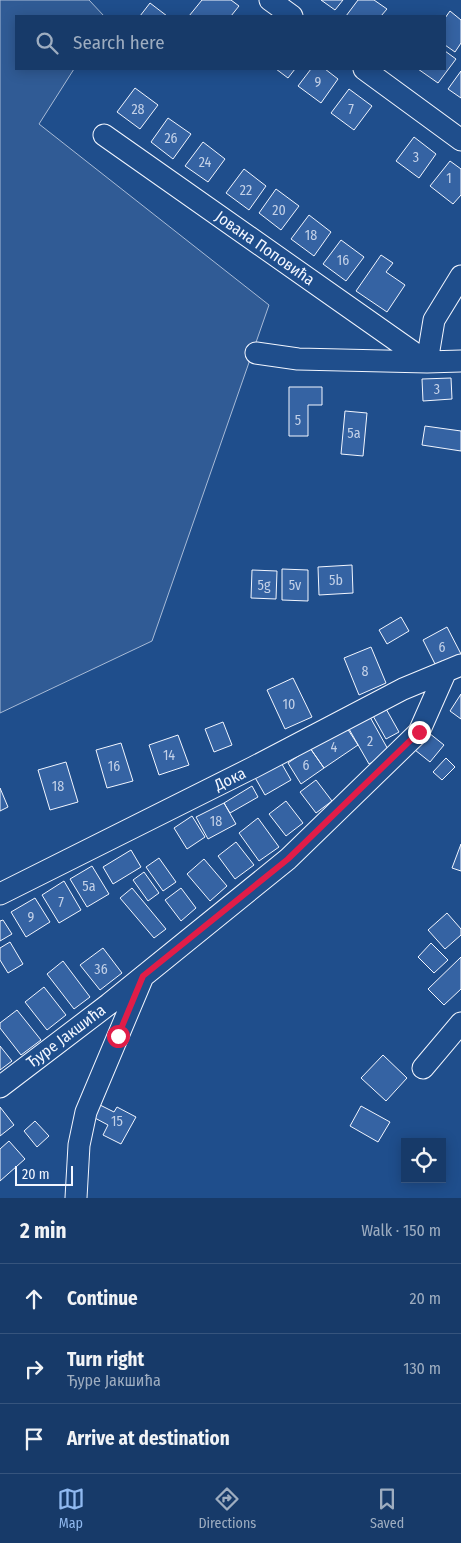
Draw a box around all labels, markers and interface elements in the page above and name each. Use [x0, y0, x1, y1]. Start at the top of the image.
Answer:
search box [15, 15, 446, 70]
icon: search [33, 29, 61, 57]
text: Search here [73, 31, 165, 54]
house number: 9 [315, 74, 322, 91]
house number: 28 [131, 101, 145, 118]
house number: 7 [348, 101, 354, 118]
house number: 26 [164, 130, 178, 147]
house number: 3 [413, 149, 419, 166]
house number: 24 [199, 154, 212, 171]
house number: 1 [446, 170, 452, 187]
house number: 22 [240, 182, 252, 199]
house number: 20 [272, 202, 286, 219]
street label: Јована Поповића [212, 207, 318, 289]
house number: 18 [305, 227, 317, 244]
house number: 16 [337, 252, 349, 269]
house number: 3 [434, 381, 440, 398]
house number: 5 [295, 412, 301, 429]
house number: 5a [347, 425, 361, 442]
house number: 5b [329, 572, 343, 589]
house number: 5g [257, 577, 271, 594]
house number: 5v [289, 577, 302, 594]
house number: 6 [439, 639, 446, 656]
house number: 8 [362, 663, 369, 680]
house number: 10 [283, 696, 295, 713]
route end [408, 721, 431, 744]
house number: 2 [367, 733, 373, 750]
house number: 4 [331, 739, 338, 756]
house number: 14 [163, 747, 175, 764]
house number: 6 [303, 757, 310, 774]
house number: 16 [108, 758, 120, 775]
street label: Дока [210, 763, 249, 795]
house number: 18 [52, 778, 64, 795]
house number: 18 [210, 813, 222, 830]
house number: 5a [82, 878, 96, 895]
house number: 7 [58, 894, 64, 911]
house number: 9 [28, 909, 35, 926]
house number: 36 [94, 961, 108, 978]
street label: Ђуре Јакшића [23, 1000, 109, 1072]
route start [107, 1025, 130, 1048]
house number: 15 [111, 1113, 123, 1130]
map controls [401, 1138, 446, 1183]
button: locate [401, 1138, 446, 1183]
scale bar [15, 1163, 72, 1186]
text: 20 m [22, 1166, 50, 1183]
text: 2 min [20, 1218, 67, 1244]
text: Walk · 150 m [361, 1221, 441, 1240]
icon: ahead [20, 1285, 48, 1313]
text: Continue [67, 1287, 138, 1310]
text: 20 m [410, 1289, 441, 1308]
text: Turn right [67, 1348, 144, 1371]
icon: right [20, 1355, 48, 1383]
text: 130 m [403, 1359, 441, 1378]
text: Ђуре Јакшића [67, 1371, 161, 1390]
icon: arrive [20, 1425, 48, 1453]
text: Arrive at destination [67, 1427, 230, 1450]
tab: Map [57, 1485, 85, 1532]
tab: Directions [198, 1485, 256, 1532]
tab: Saved [370, 1485, 404, 1532]

